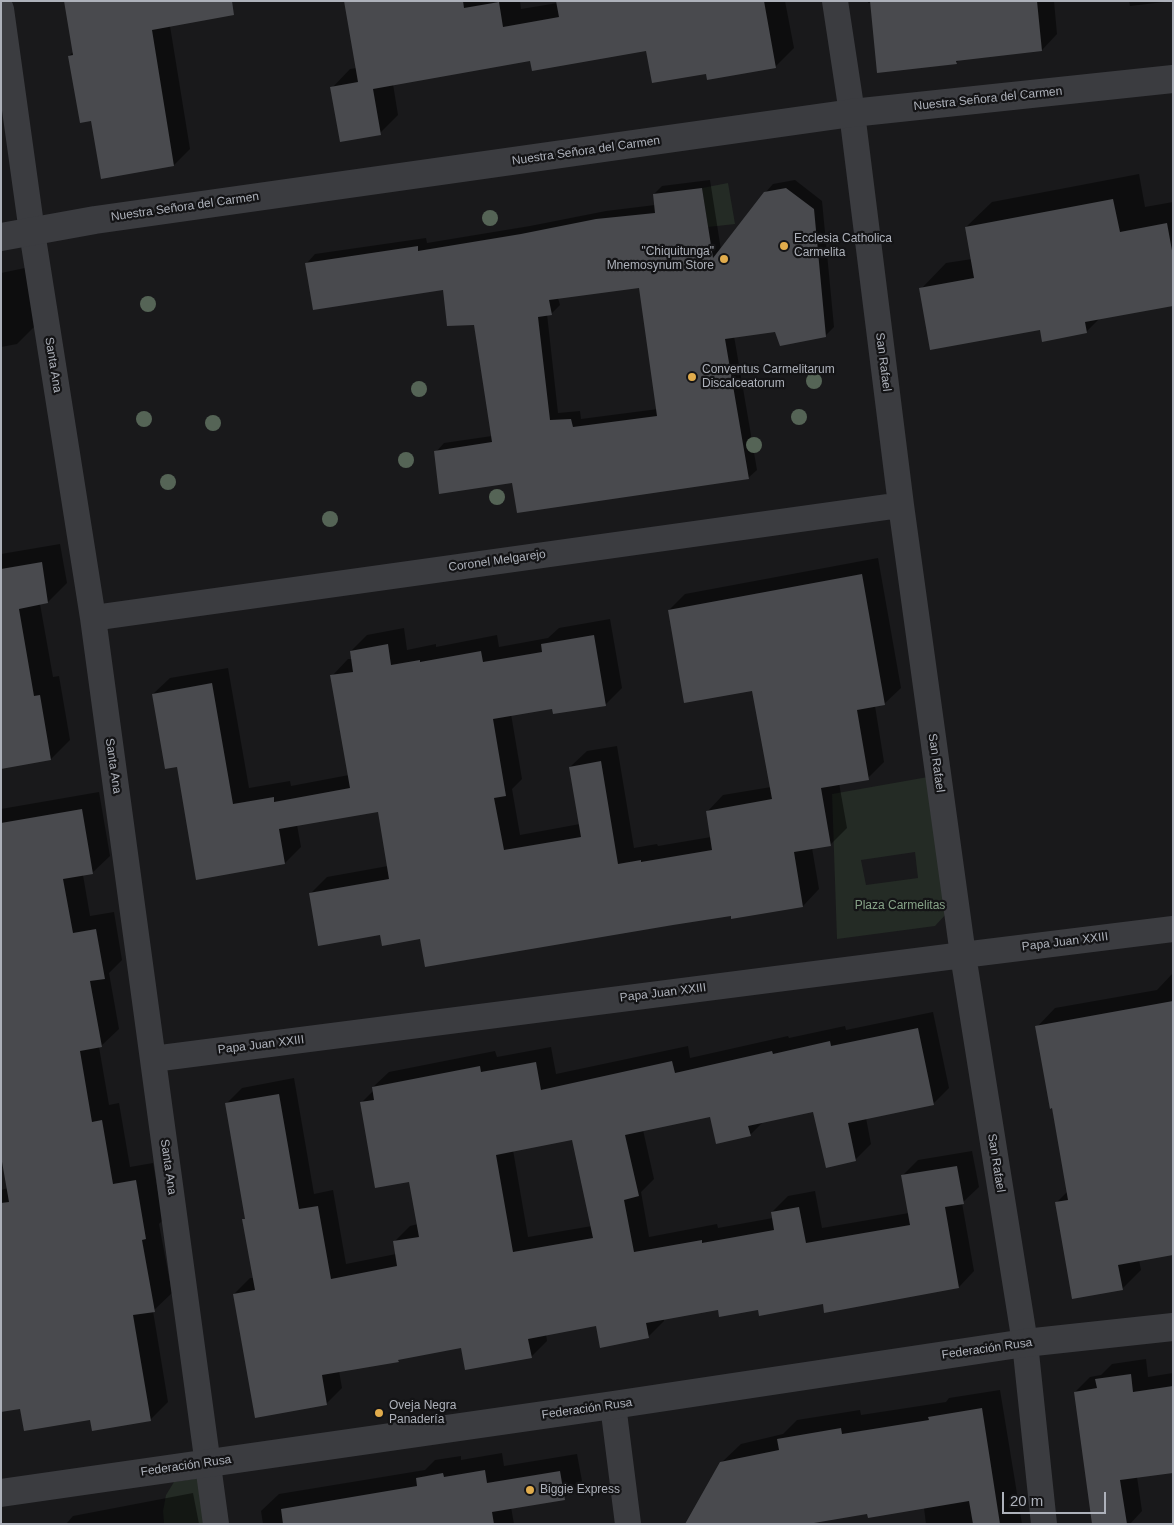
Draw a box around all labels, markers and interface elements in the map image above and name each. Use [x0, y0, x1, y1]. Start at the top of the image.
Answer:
street label: Nuestra Señora del Carmen [913, 84, 1063, 114]
street label: Nuestra Señora del Carmen [511, 133, 661, 169]
street label: Nuestra Señora del Carmen [110, 189, 260, 225]
place label: Ecclesia Catholica Carmelita [794, 232, 892, 260]
marker: Ecclesia Catholica Carmelita [778, 240, 790, 252]
place label: "Chiquitunga" Mnemosynum Store [607, 245, 714, 273]
marker: "Chiquitunga" Mnemosynum Store [718, 253, 730, 265]
street label: San Rafael [872, 332, 894, 392]
street label: Santa Ana [42, 336, 64, 394]
place label: Conventus Carmelitarum Discalceatorum [702, 363, 835, 391]
marker: Conventus Carmelitarum Discalceatorum [686, 371, 698, 383]
street label: Coronel Melgarejo [447, 547, 547, 575]
street label: San Rafael [925, 733, 947, 793]
street label: Santa Ana [102, 737, 124, 795]
park label: Plaza Carmelitas [855, 899, 945, 913]
street label: Papa Juan XXIII [1021, 930, 1109, 954]
street label: Papa Juan XXIII [619, 981, 707, 1005]
street label: Papa Juan XXIII [217, 1033, 305, 1057]
street label: San Rafael [984, 1133, 1008, 1193]
street label: Santa Ana [157, 1138, 179, 1196]
street label: Federación Rusa [941, 1336, 1033, 1362]
street label: Federación Rusa [541, 1396, 633, 1422]
place label: Oveja Negra Panadería [389, 1399, 456, 1427]
marker: Oveja Negra Panadería [373, 1407, 385, 1419]
street label: Federación Rusa [140, 1453, 232, 1479]
scale bar [1004, 1482, 1108, 1514]
place label: Biggie Express [540, 1483, 620, 1497]
marker: Biggie Express [524, 1484, 536, 1496]
text: 20 m [1010, 1492, 1043, 1509]

